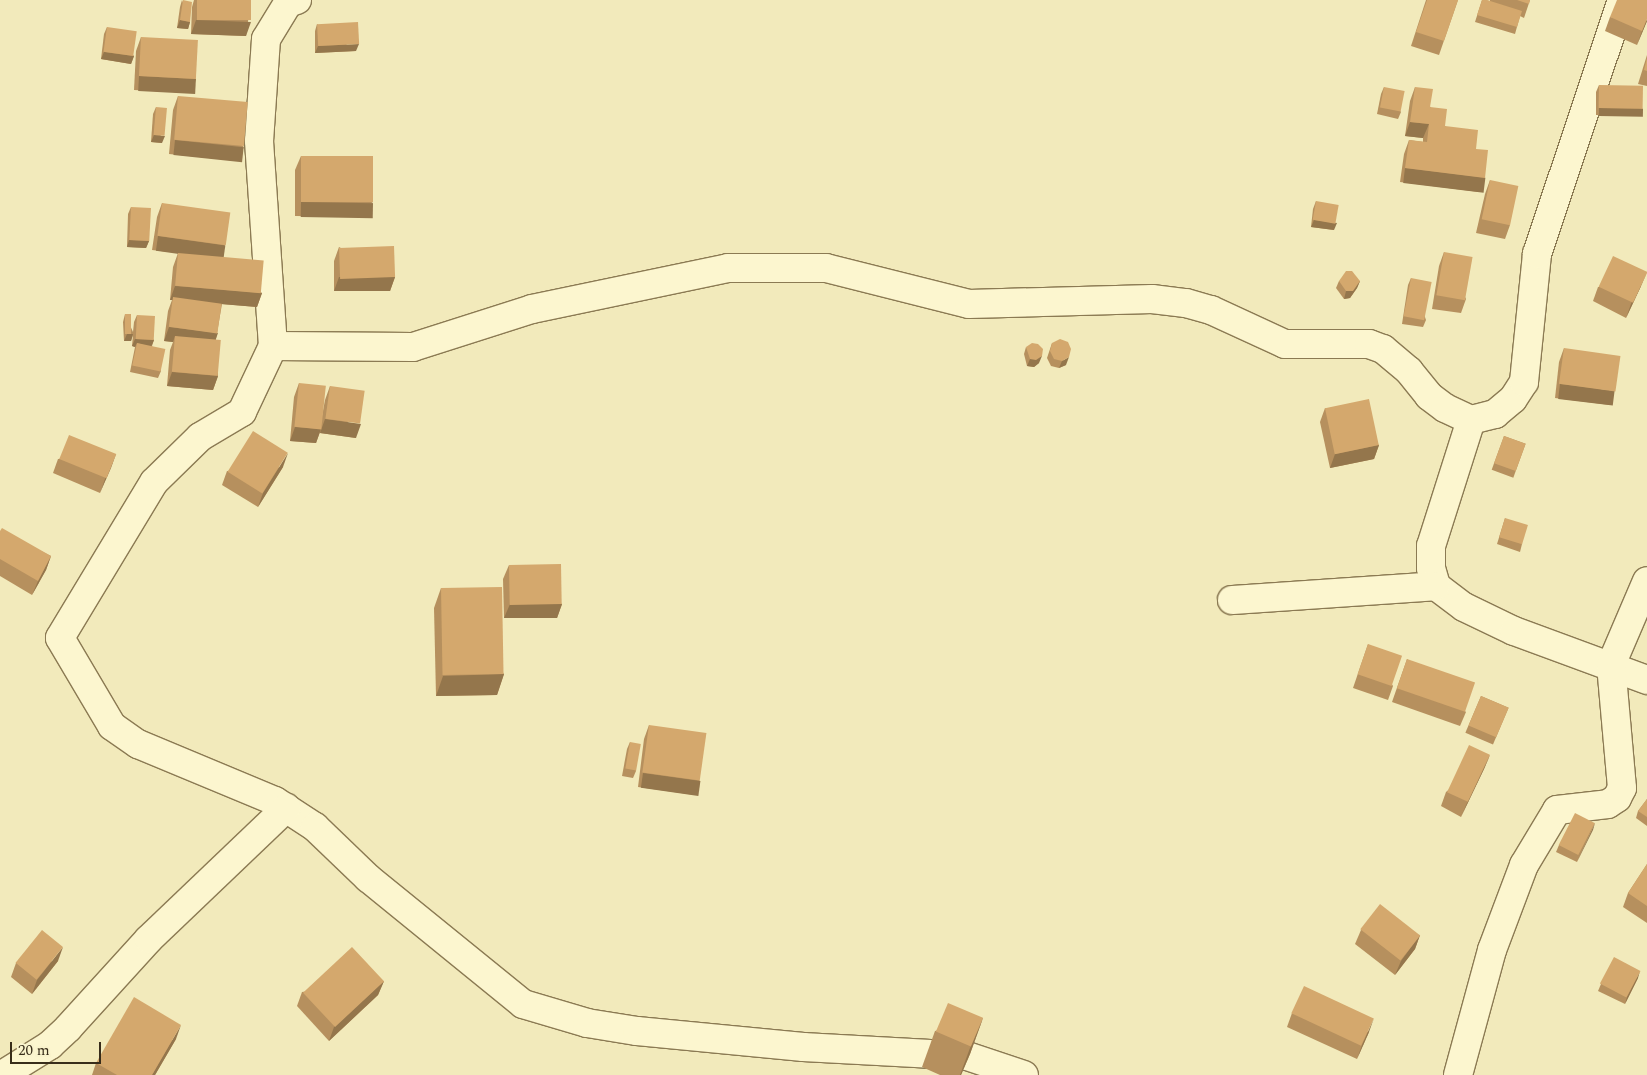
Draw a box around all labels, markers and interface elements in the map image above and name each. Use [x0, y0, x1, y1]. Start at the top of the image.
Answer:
scale bar [12, 1032, 104, 1064]
text: 20 m [18, 1039, 50, 1062]

